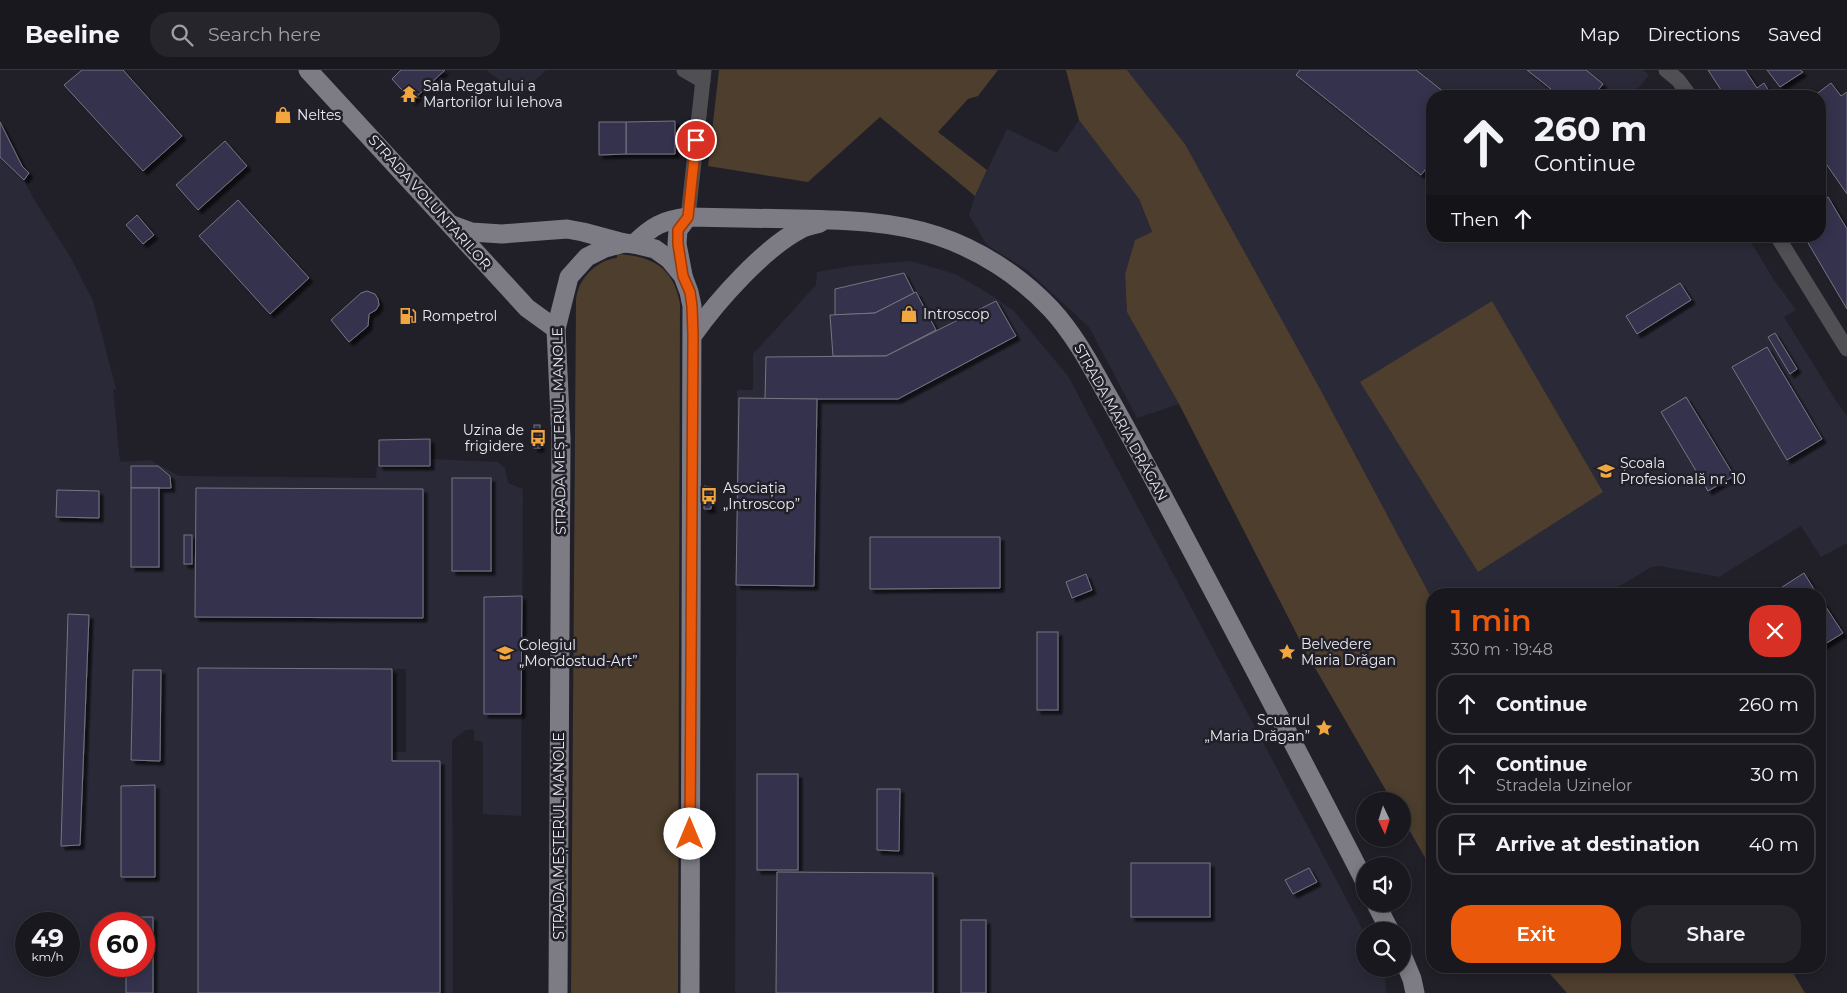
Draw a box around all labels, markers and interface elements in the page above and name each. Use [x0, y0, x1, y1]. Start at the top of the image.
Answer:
search box [150, 12, 500, 57]
text: Beeline [25, 20, 120, 49]
icon: search [168, 21, 196, 49]
text: Search here [208, 23, 321, 46]
text: Map [1580, 24, 1620, 46]
text: Directions [1648, 24, 1740, 46]
text: Saved [1768, 24, 1822, 46]
place label: Sala Regatului a Martorilor lui Iehova [423, 77, 563, 111]
temple icon: Sala Regatului a Martorilor lui Iehova [399, 84, 419, 104]
shop icon: Neltes [273, 105, 293, 125]
place label: Neltes [297, 106, 341, 124]
text: 260 m [1534, 107, 1647, 150]
icon: ahead [1451, 110, 1516, 175]
pin [675, 119, 717, 161]
icon: arrive [682, 126, 710, 154]
street label: STRADA VOLUNTARILOR [365, 131, 495, 273]
text: Continue [1534, 150, 1636, 177]
icon: ahead [1509, 205, 1537, 233]
text: Then [1451, 208, 1499, 231]
shop icon: Introscop [899, 304, 919, 324]
place label: Introscop [923, 305, 989, 323]
fuel station icon: Rompetrol [398, 306, 418, 326]
place label: Rompetrol [422, 307, 497, 325]
street label: STRADA MEȘTERUL MANOLE [548, 327, 571, 535]
street label: STRADA MARIA DRĂGAN [1070, 340, 1172, 504]
place label: Uzina de frigidere [463, 421, 524, 455]
bus stop icon: Uzina de frigidere [528, 428, 548, 448]
place label: Școala Profesională nr. 10 [1620, 454, 1746, 488]
school or university icon: Școala Profesională nr. 10 [1596, 461, 1616, 481]
place label: Asociația „Introscop” [723, 479, 800, 513]
bus stop icon: Asociația „Introscop” [699, 486, 719, 506]
text: 1 min [1451, 602, 1532, 639]
button: close [1749, 605, 1801, 657]
place label: Belvedere Maria Drăgan [1301, 635, 1396, 669]
place label: Colegiul „Mondostud-Art” [519, 636, 638, 670]
text: 330 m · 19:48 [1451, 640, 1553, 659]
place icon: Belvedere Maria Drăgan [1277, 642, 1297, 662]
school or university icon: Colegiul „Mondostud-Art” [495, 643, 515, 663]
icon: ahead [1453, 690, 1481, 718]
text: Continue [1496, 693, 1587, 716]
text: 260 m [1739, 693, 1799, 716]
place label: Scuarul „Maria Drăgan” [1204, 711, 1310, 745]
place icon: Scuarul „Maria Drăgan” [1314, 718, 1334, 738]
street label: STRADA MEȘTERUL MANOLE [550, 732, 569, 940]
text: Continue [1496, 753, 1587, 776]
icon: ahead [1453, 760, 1481, 788]
text: 30 m [1751, 763, 1799, 786]
text: Stradela Uzinelor [1496, 776, 1632, 795]
north arrow [1356, 792, 1411, 848]
map controls [1356, 792, 1411, 977]
position arrow [663, 807, 715, 859]
icon: arrive [1453, 830, 1481, 858]
text: Arrive at destination [1496, 833, 1700, 856]
text: 40 m [1749, 833, 1799, 856]
button: sound [1356, 857, 1411, 912]
button: Exit [1451, 905, 1621, 963]
button: Share [1631, 905, 1801, 963]
speed limit sign: 60 [90, 912, 155, 977]
button: search [1356, 922, 1411, 977]
text: 49 [31, 923, 64, 953]
text: km/h [31, 949, 64, 964]

